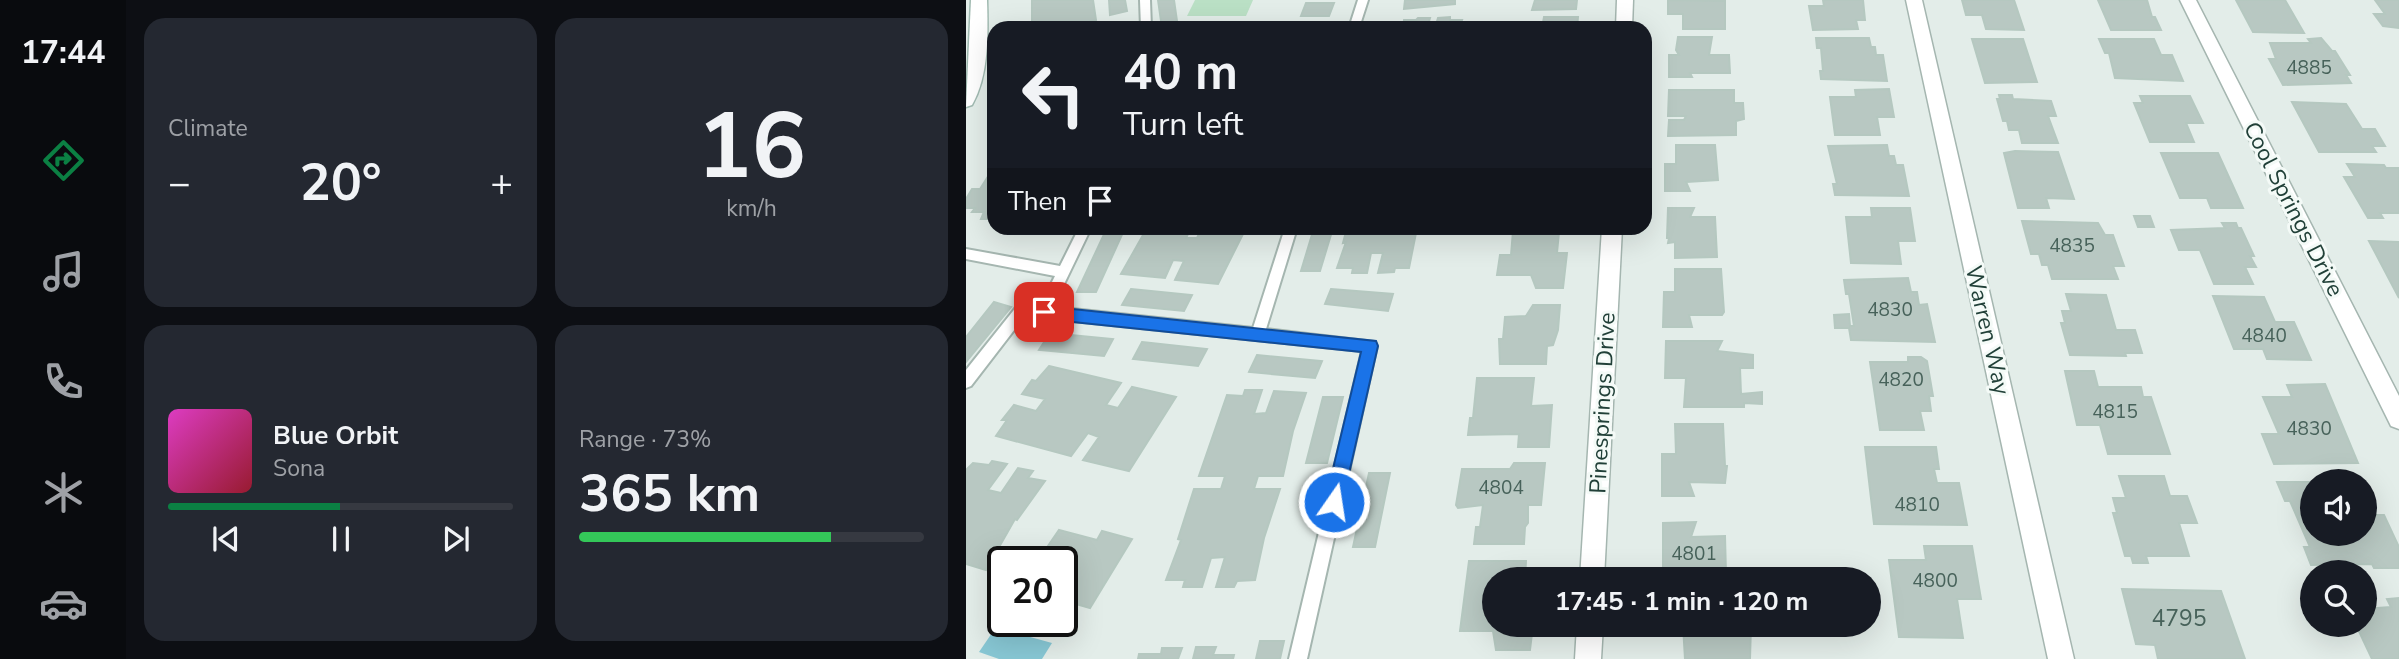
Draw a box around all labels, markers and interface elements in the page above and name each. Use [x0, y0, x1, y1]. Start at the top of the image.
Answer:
text: 17:44 [21, 31, 105, 74]
text: 40 m [1123, 39, 1238, 106]
icon: left [1008, 49, 1099, 140]
house number: 4885 [2286, 55, 2332, 81]
text: 16 [697, 85, 806, 209]
text: Turn left [1123, 103, 1243, 146]
text: Climate [168, 113, 248, 144]
street label: Cool Springs Drive [2236, 117, 2351, 302]
icon: directions [39, 136, 88, 185]
text: 20° [299, 147, 382, 218]
text: − [168, 158, 191, 209]
text: + [490, 158, 513, 209]
icon: arrive [1081, 182, 1119, 220]
text: Then [1008, 184, 1067, 219]
text: km/h [726, 193, 777, 224]
house number: 4835 [2049, 233, 2095, 259]
icon: music [39, 247, 88, 296]
street label: Warren Way [1958, 262, 2017, 398]
pin [1014, 282, 1074, 342]
icon: arrive [1025, 293, 1063, 331]
house number: 4830 [1867, 297, 1913, 323]
street label: Pinesprings Drive [1582, 312, 1623, 494]
house number: 4840 [2241, 323, 2287, 349]
icon: phone [39, 357, 88, 406]
house number: 4820 [1878, 367, 1924, 393]
house number: 4815 [2092, 399, 2138, 425]
house number: 4830 [2286, 416, 2332, 442]
text: Blue Orbit [273, 418, 398, 453]
text: Range · 73% [579, 424, 711, 455]
text: Sona [273, 453, 325, 484]
text: 365 km [579, 458, 760, 529]
position arrow [1297, 465, 1371, 539]
icon: climate [39, 468, 88, 517]
map controls [2300, 469, 2377, 637]
button: sound [2300, 469, 2377, 546]
house number: 4804 [1478, 475, 1524, 501]
house number: 4810 [1894, 492, 1940, 518]
icon: previous [207, 520, 245, 558]
icon: pause [322, 520, 360, 558]
icon: next [437, 520, 475, 558]
house number: 4801 [1671, 541, 1717, 567]
speed limit sign: 20 [987, 546, 1078, 637]
button: search [2300, 560, 2377, 637]
house number: 4800 [1912, 568, 1958, 594]
icon: car [39, 579, 88, 628]
text: 17:45 · 1 min · 120 m [1555, 584, 1808, 619]
house number: 4795 [2151, 603, 2207, 634]

